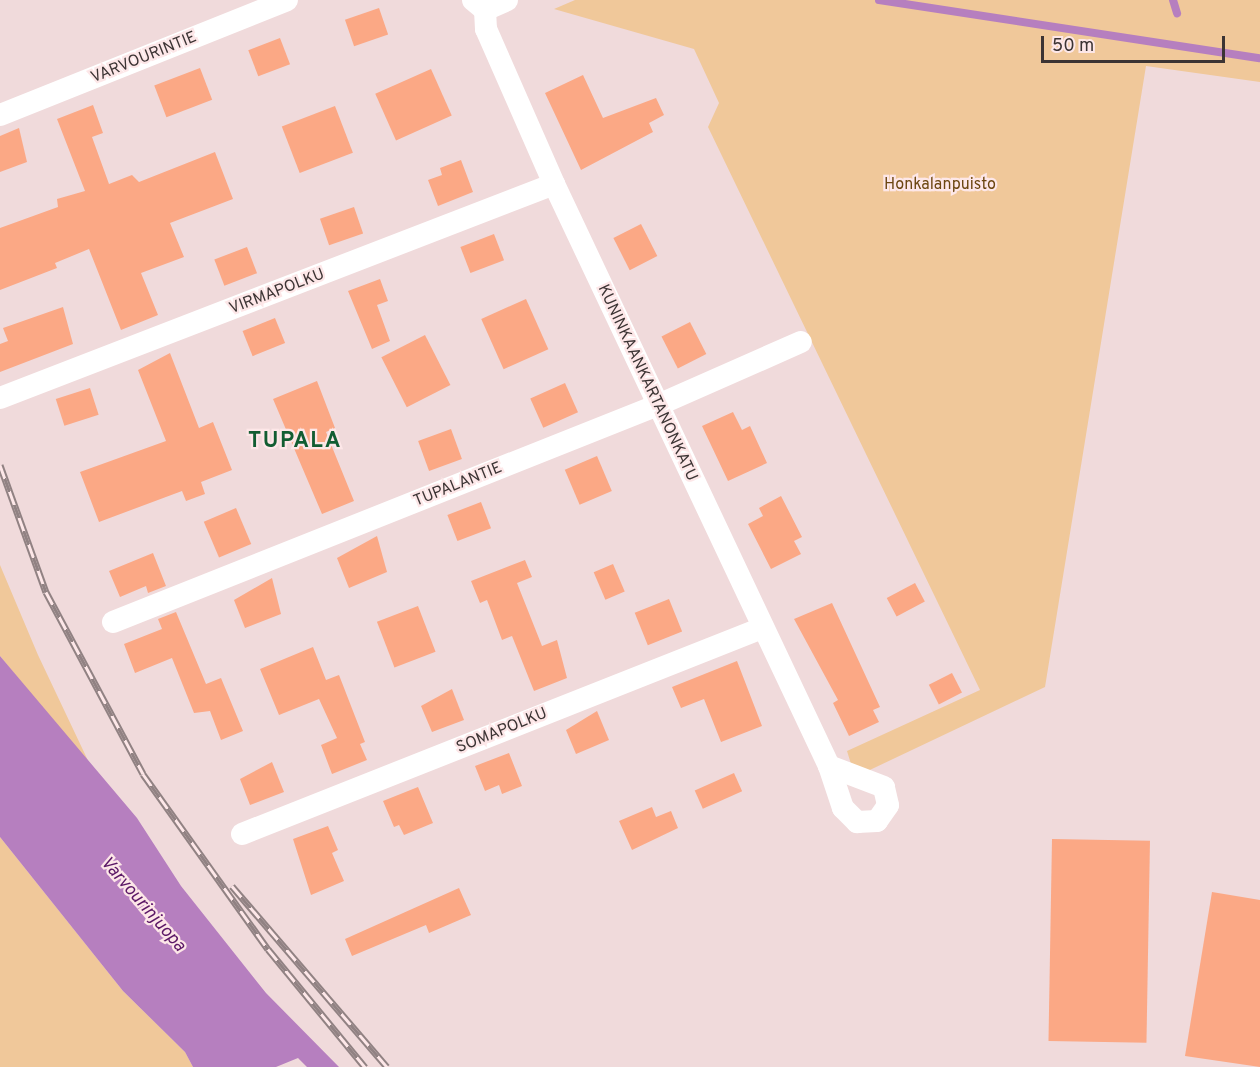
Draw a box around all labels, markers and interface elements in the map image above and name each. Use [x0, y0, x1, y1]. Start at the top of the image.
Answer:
scale bar [1044, 24, 1228, 62]
street label: VARVOURINTIE [88, 28, 200, 88]
text: 50 m [1052, 35, 1094, 58]
park label: Honkalanpuisto [884, 175, 996, 195]
street label: VIRMAPOLKU [227, 265, 327, 319]
street label: KUNINKAANKARTANONKATU [593, 282, 701, 484]
district label: TUPALA [248, 429, 342, 455]
street label: TUPALANTIE [411, 459, 505, 511]
street label: SOMAPOLKU [454, 704, 550, 758]
water label: Varvourinjuopa [95, 853, 189, 957]

